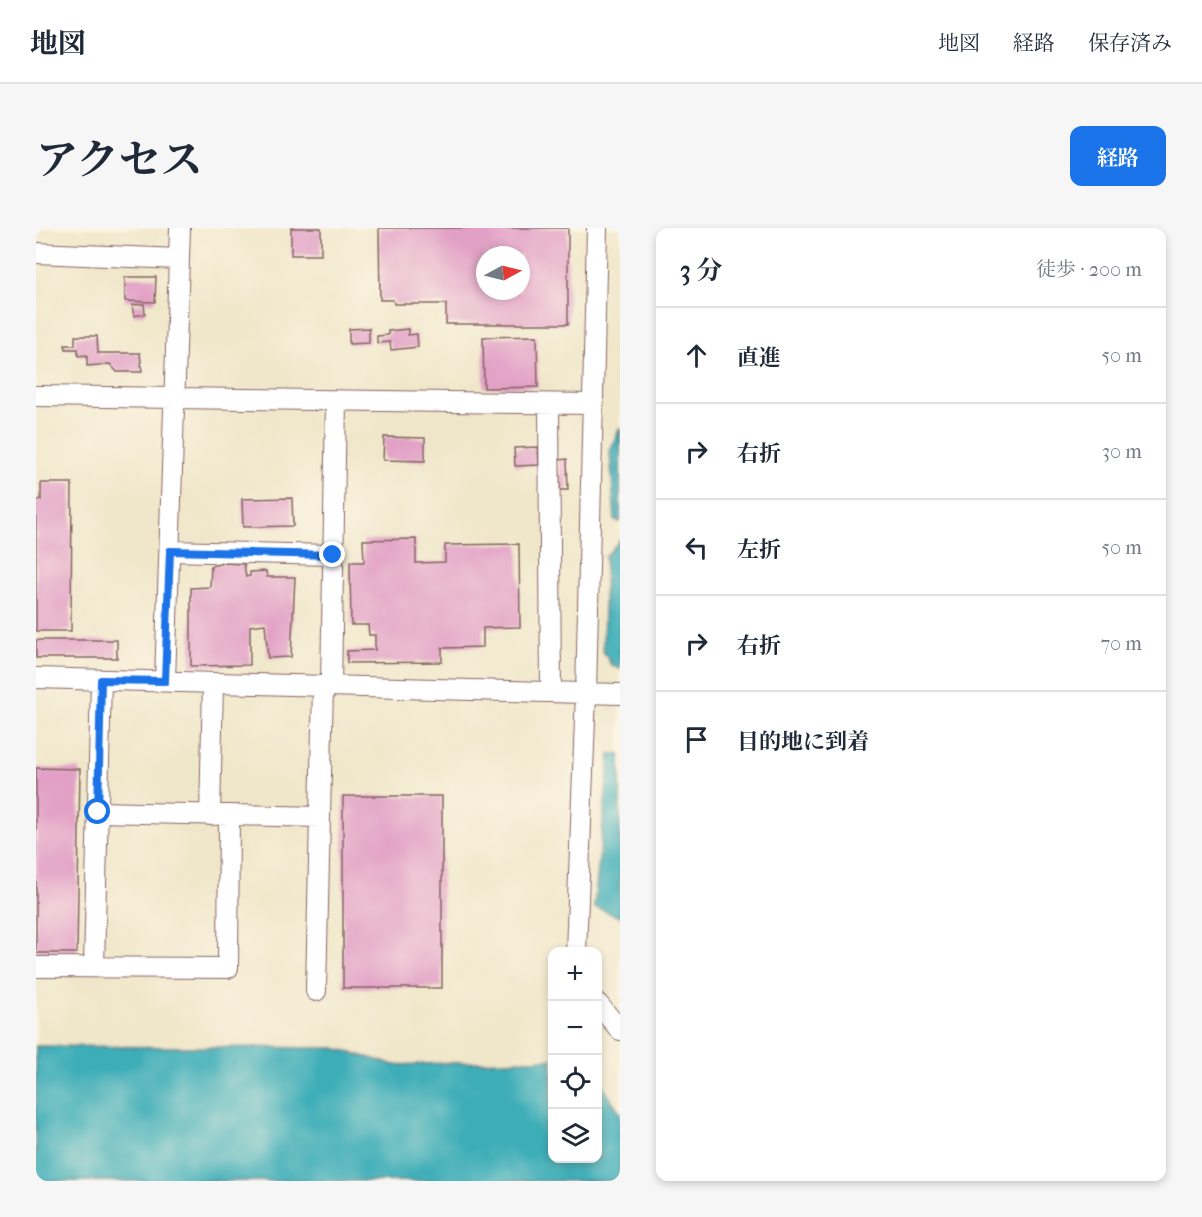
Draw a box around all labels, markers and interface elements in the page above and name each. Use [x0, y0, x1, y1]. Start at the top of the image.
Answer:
text: 地図 [30, 27, 86, 60]
text: 地図 [938, 31, 980, 55]
text: 経路 [1013, 31, 1055, 55]
text: 保存済み [1088, 31, 1172, 55]
button: 経路 [1070, 126, 1166, 186]
text: アクセス [36, 136, 203, 185]
north arrow [476, 246, 530, 300]
text: 3 分 [680, 255, 722, 286]
text: 徒歩 · 200 m [1036, 258, 1142, 281]
icon: ahead [680, 339, 713, 372]
text: 50 m [1101, 344, 1142, 367]
text: 直進 [737, 345, 781, 371]
icon: right [680, 435, 713, 468]
text: 30 m [1102, 440, 1142, 463]
text: 右折 [737, 441, 781, 467]
icon: left [680, 531, 713, 564]
text: 50 m [1101, 536, 1142, 559]
text: 左折 [737, 537, 781, 563]
route end [319, 541, 345, 567]
icon: right [680, 627, 713, 660]
text: 70 m [1100, 632, 1142, 655]
text: 右折 [737, 633, 781, 659]
icon: arrive [680, 723, 713, 756]
text: 目的地に到着 [737, 729, 869, 755]
route start [84, 798, 110, 824]
map controls [548, 947, 602, 1163]
button: + [548, 947, 602, 1001]
button: − [548, 1001, 602, 1055]
button: locate [548, 1055, 602, 1109]
button: layers [548, 1109, 602, 1163]

